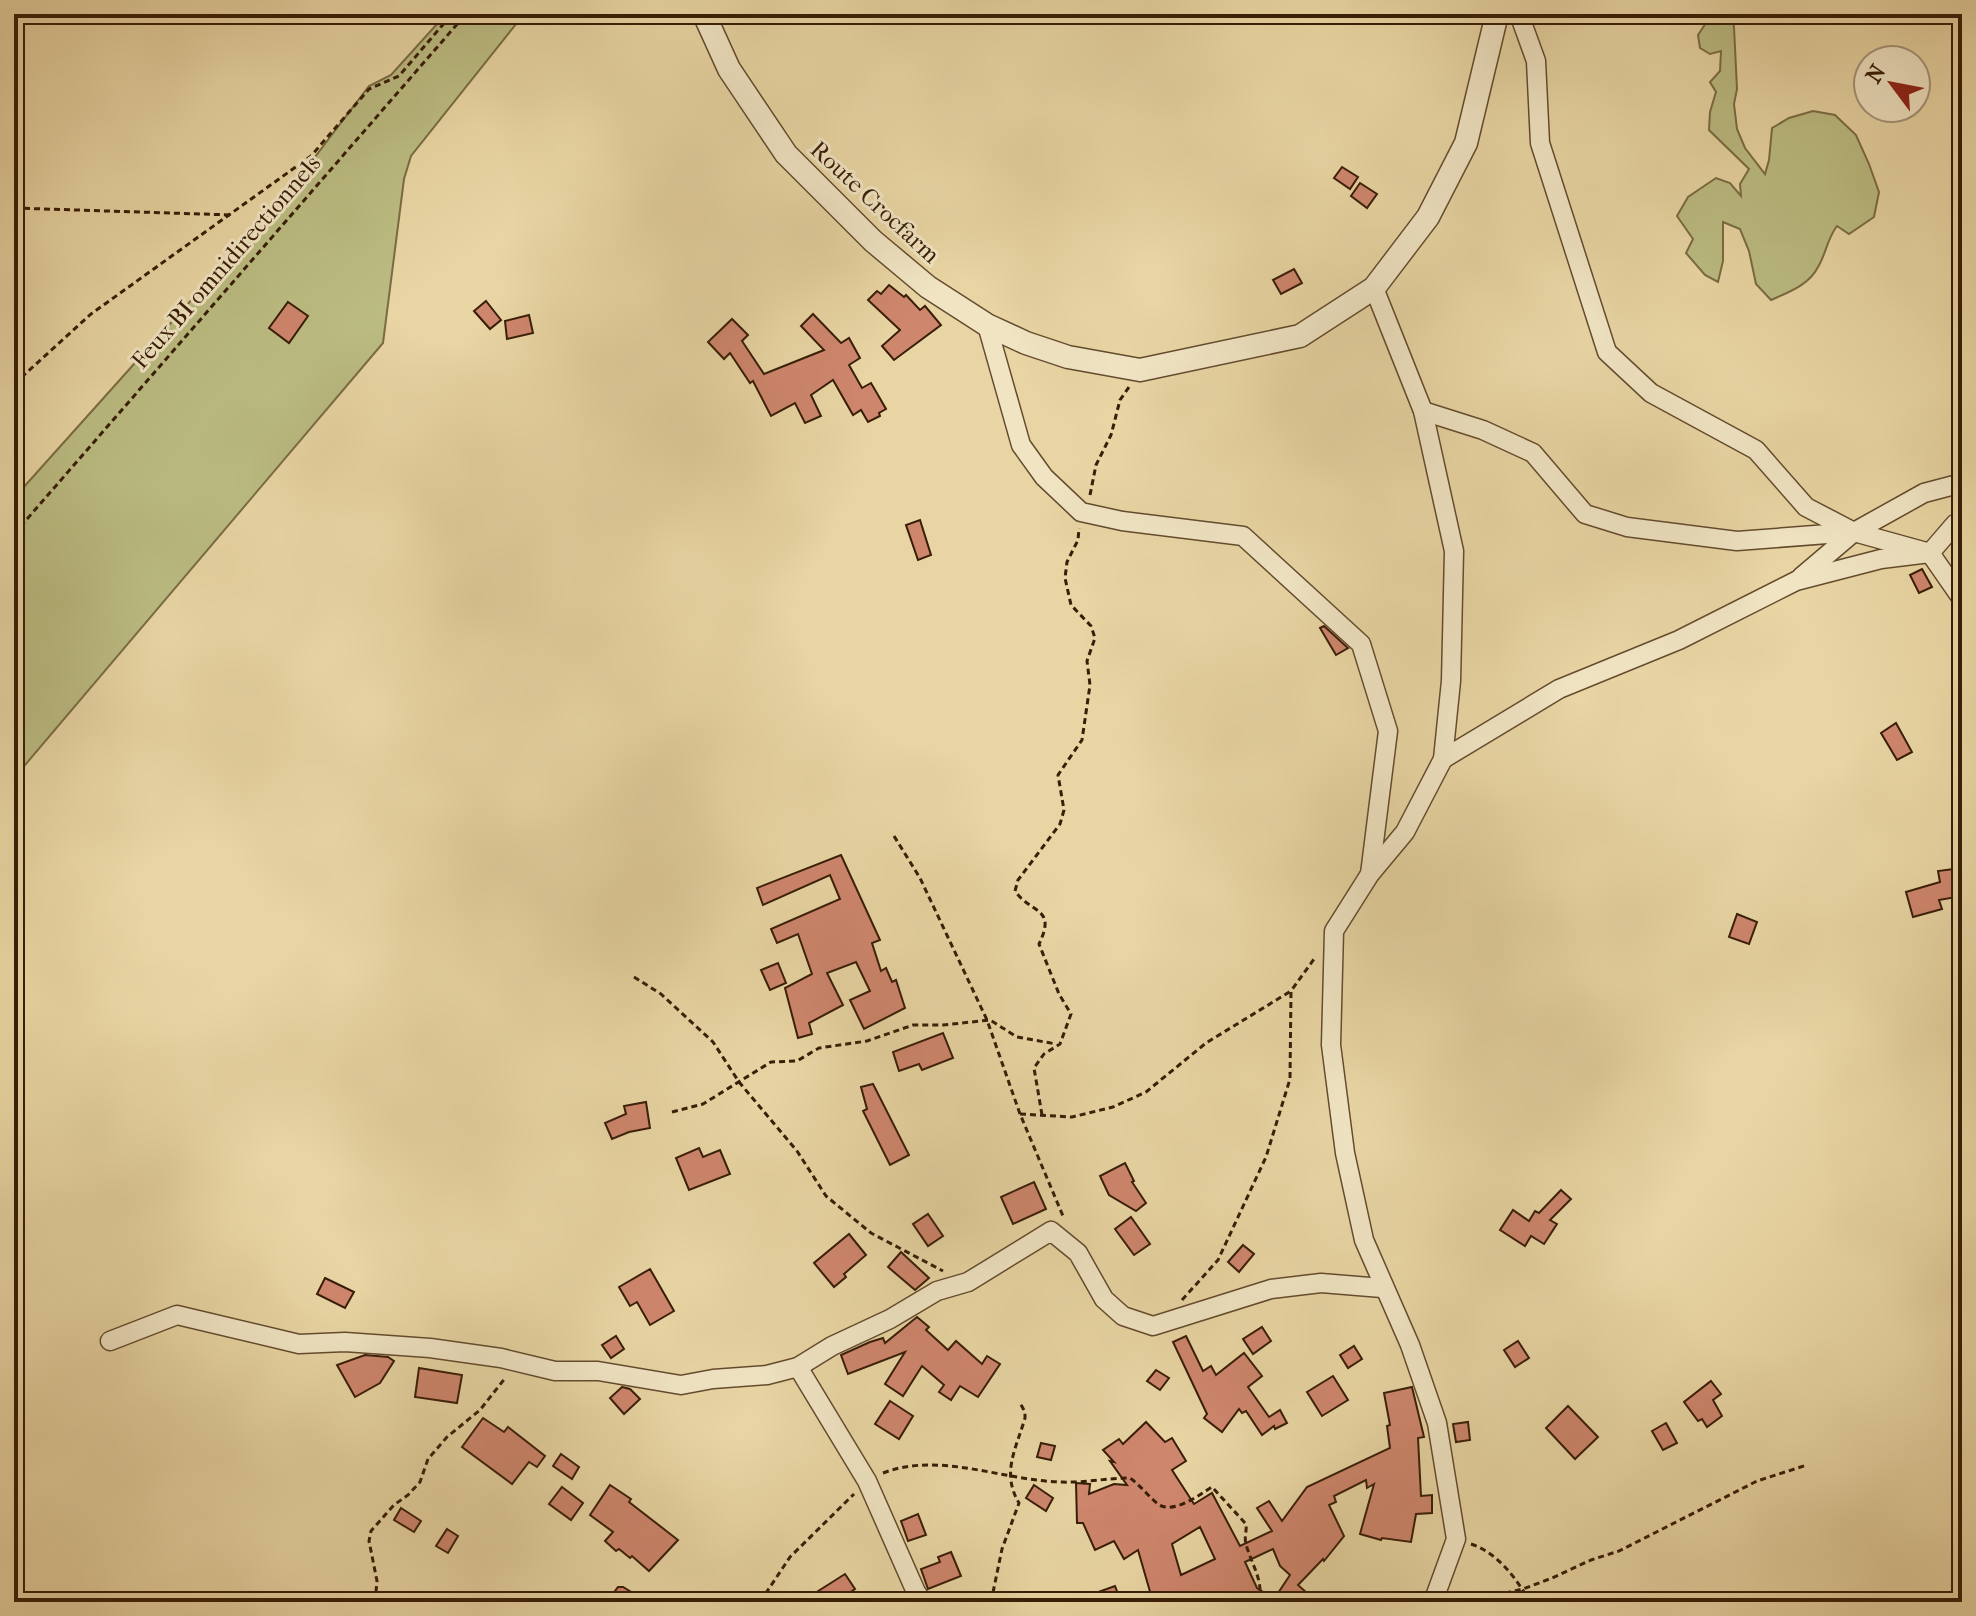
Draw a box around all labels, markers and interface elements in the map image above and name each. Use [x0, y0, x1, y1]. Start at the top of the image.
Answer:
north arrow [1852, 44, 1932, 124]
text: N [1860, 60, 1891, 88]
street label: Route Crocfarm [805, 135, 945, 269]
street label: Feux BI omnidirectionnels [126, 149, 326, 375]

